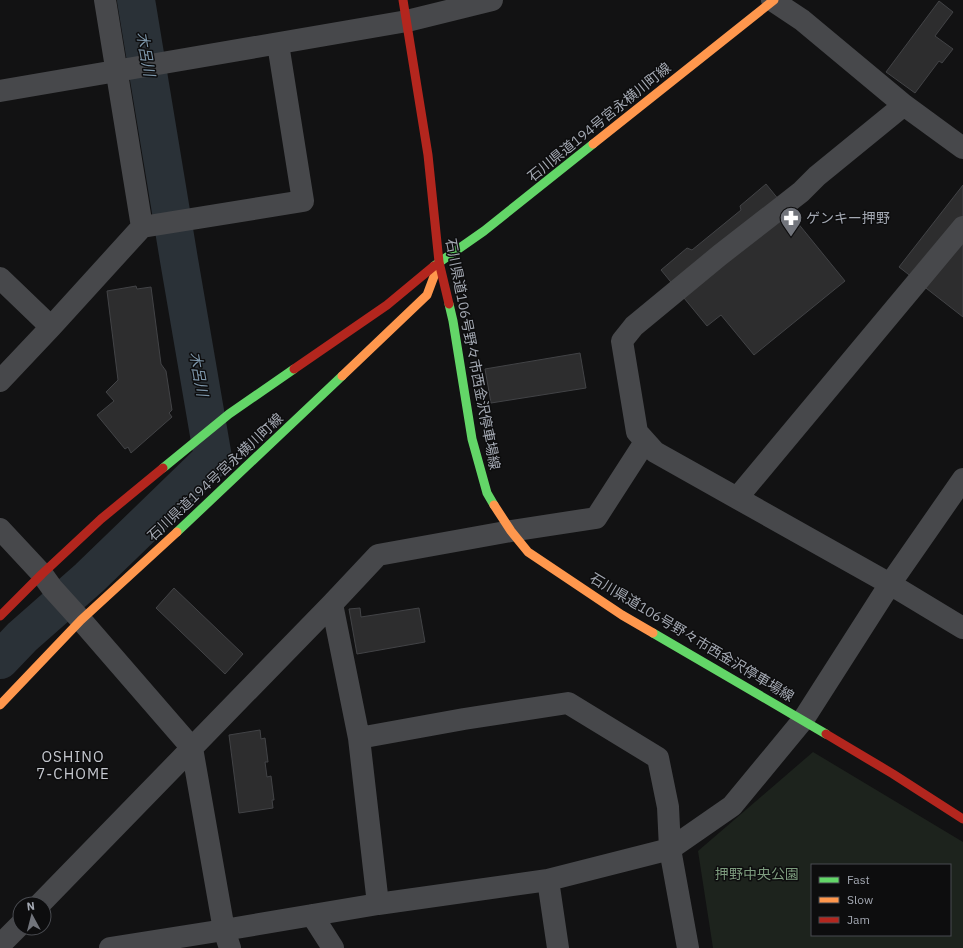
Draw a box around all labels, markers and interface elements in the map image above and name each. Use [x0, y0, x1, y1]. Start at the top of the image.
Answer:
water label: 木呂川 [133, 30, 160, 80]
street label: 石川県道194号宮永横川町線 [524, 59, 674, 185]
pharmacy icon: ゲンキー押野 [778, 205, 804, 238]
place label: ゲンキー押野 [806, 209, 890, 227]
street label: 石川県道106号野々市西金沢停車場線 [442, 237, 504, 471]
water label: 木呂川 [186, 350, 213, 400]
street label: 石川県道194号宮永横川町線 [143, 409, 287, 545]
street label: 石川県道106号野々市西金沢停車場線 [587, 569, 797, 705]
district label: OSHINO 7-CHOME [36, 747, 110, 783]
legend [811, 864, 951, 936]
park label: 押野中央公園 [715, 865, 799, 883]
text: Fast [847, 872, 870, 887]
text: Slow [847, 892, 873, 907]
north arrow [12, 896, 52, 936]
text: N [26, 899, 36, 914]
text: Jam [847, 912, 870, 927]

